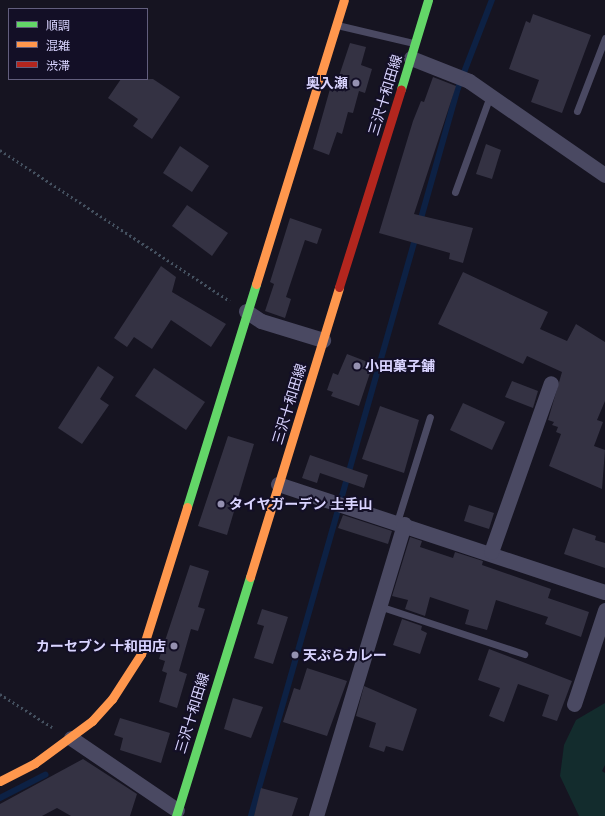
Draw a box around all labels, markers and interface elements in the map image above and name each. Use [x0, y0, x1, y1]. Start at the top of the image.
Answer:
legend [8, 8, 148, 80]
text: 順調 [46, 18, 70, 33]
text: 混雑 [46, 38, 70, 53]
street label: 三沢十和田線 [365, 52, 405, 138]
text: 渋滞 [46, 58, 70, 73]
place label: 奥入瀬 [306, 75, 348, 91]
marker: 奥入瀬 [351, 78, 361, 88]
place label: 小田菓子舗 [365, 358, 435, 374]
street label: 三沢十和田線 [269, 361, 309, 447]
marker: 小田菓子舗 [352, 361, 362, 371]
place label: タイヤガーデン 土手山 [229, 496, 373, 512]
marker: タイヤガーデン 土手山 [216, 499, 226, 509]
place label: カーセブン 十和田店 [36, 638, 166, 654]
marker: カーセブン 十和田店 [169, 641, 179, 651]
place label: 天ぷらカレー [303, 647, 387, 663]
marker: 天ぷらカレー [290, 650, 300, 660]
street label: 三沢十和田線 [172, 670, 212, 756]

